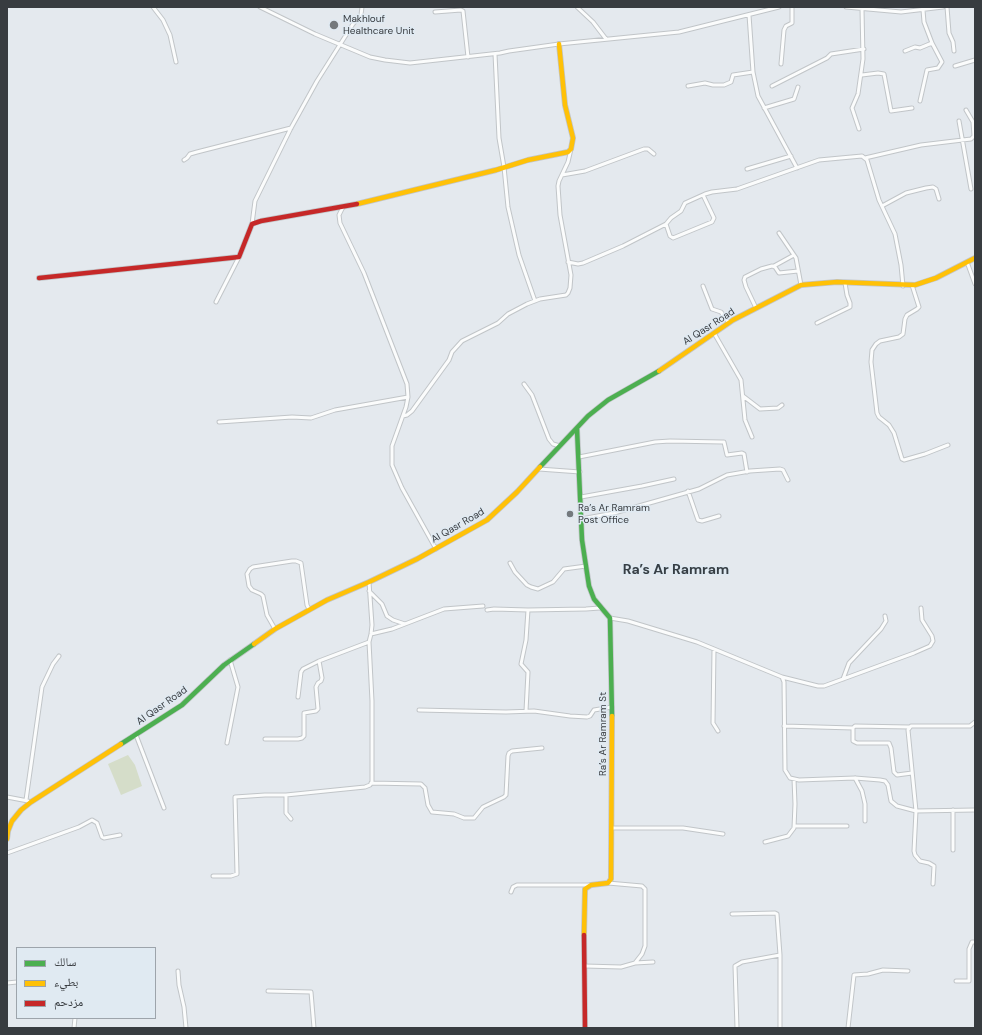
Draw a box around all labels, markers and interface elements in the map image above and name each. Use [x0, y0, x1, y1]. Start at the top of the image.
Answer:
place label: Makhlouf Healthcare Unit [343, 13, 414, 36]
marker: Makhlouf Healthcare Unit [328, 19, 340, 31]
street label: Al Qasr Road [681, 306, 737, 348]
place label: Ra’s Ar Ramram Post Office [578, 502, 650, 526]
street label: Al Qasr Road [429, 506, 487, 546]
marker: Ra’s Ar Ramram Post Office [565, 509, 575, 519]
district label: Ra’s Ar Ramram [623, 562, 729, 578]
street label: Al Qasr Road [134, 684, 190, 728]
street label: Ra’s Ar Ramram St [597, 692, 609, 776]
legend [16, 947, 156, 1019]
text: سالك [54, 954, 76, 970]
text: بطيء [54, 974, 78, 990]
text: مزدحم [54, 994, 83, 1010]

